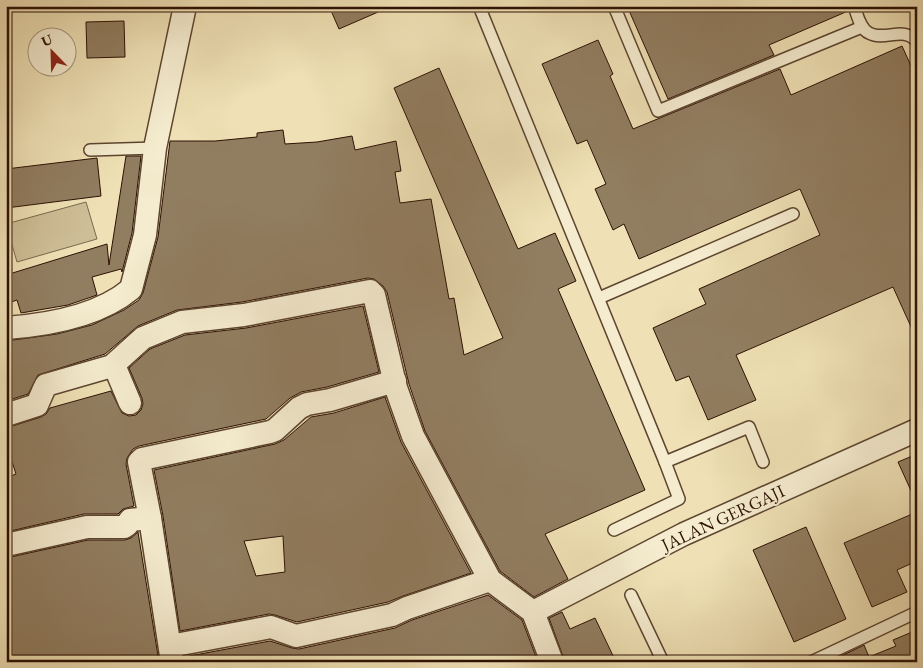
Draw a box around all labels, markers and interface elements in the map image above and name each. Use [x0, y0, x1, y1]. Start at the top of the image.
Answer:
north arrow [28, 28, 78, 78]
text: U [39, 29, 56, 50]
street label: JALAN GERGAJI [656, 479, 788, 557]

